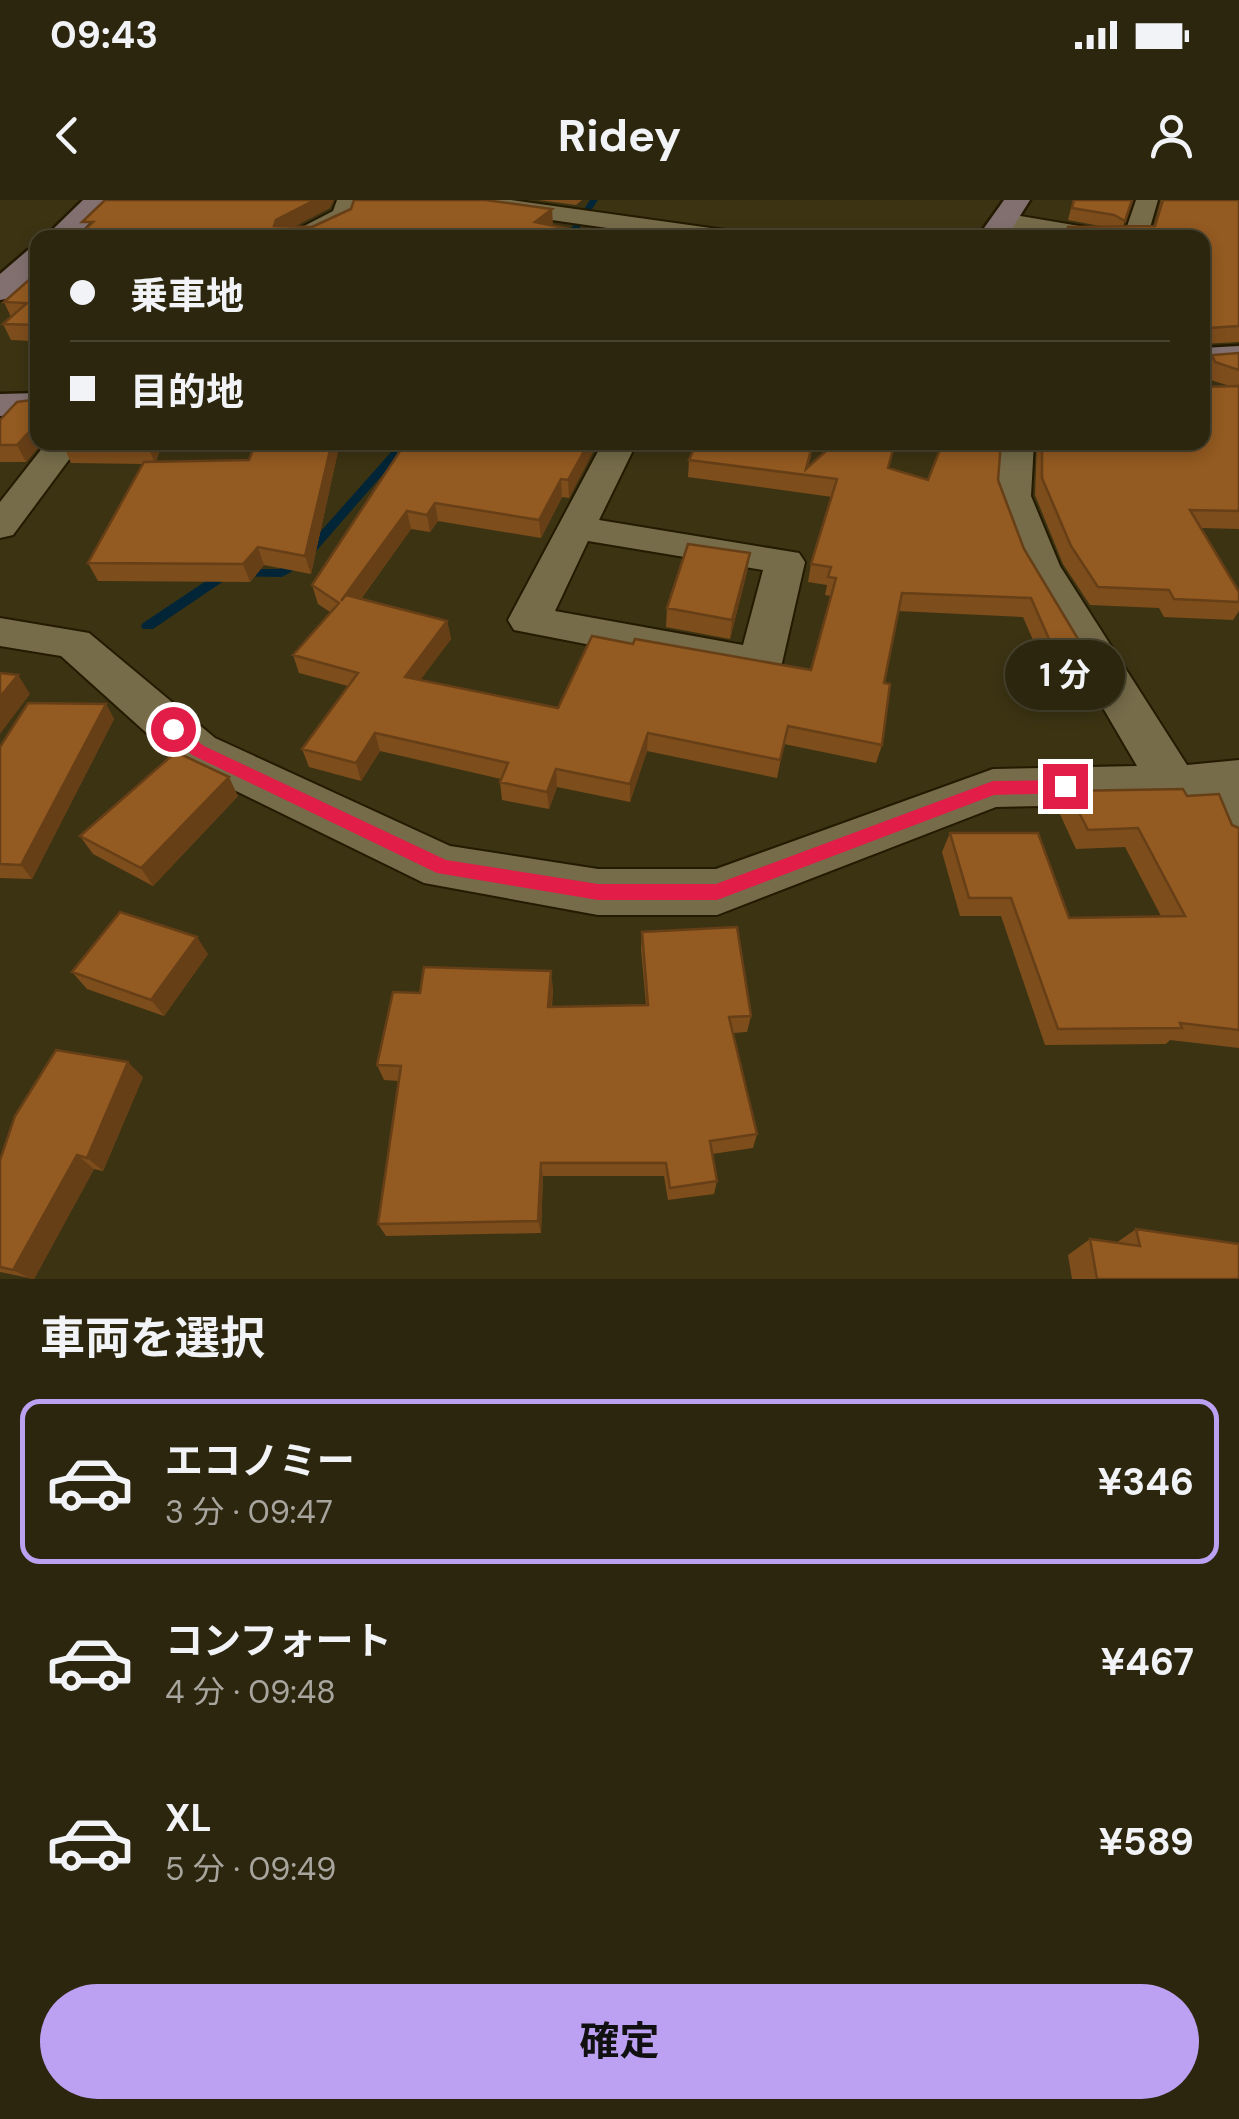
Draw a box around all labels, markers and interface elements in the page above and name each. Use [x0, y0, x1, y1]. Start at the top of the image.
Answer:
text: 09:43 [50, 10, 158, 60]
text: Ridey [558, 106, 681, 165]
icon: back [40, 108, 95, 163]
icon: person [1144, 108, 1199, 163]
text: 乗車地 [130, 271, 244, 321]
text: 目的地 [130, 367, 244, 417]
callout: 1 分 [1005, 641, 1125, 711]
text: 1 分 [1039, 654, 1091, 696]
route start [151, 707, 196, 752]
route end [1043, 764, 1088, 809]
text: 車両を選択 [40, 1309, 265, 1368]
text: エコノミー [165, 1436, 355, 1486]
icon: car [45, 1437, 135, 1527]
text: ¥346 [1098, 1457, 1194, 1507]
text: 3 分 · 09:47 [165, 1491, 333, 1533]
text: コンフォート [165, 1616, 392, 1666]
icon: car [45, 1617, 135, 1707]
text: ¥467 [1101, 1637, 1194, 1687]
text: 4 分 · 09:48 [165, 1671, 336, 1713]
text: XL [165, 1793, 212, 1843]
icon: car [45, 1797, 135, 1887]
text: ¥589 [1098, 1817, 1194, 1867]
text: 5 分 · 09:49 [165, 1848, 336, 1890]
button: 確定 [40, 1984, 1199, 2099]

